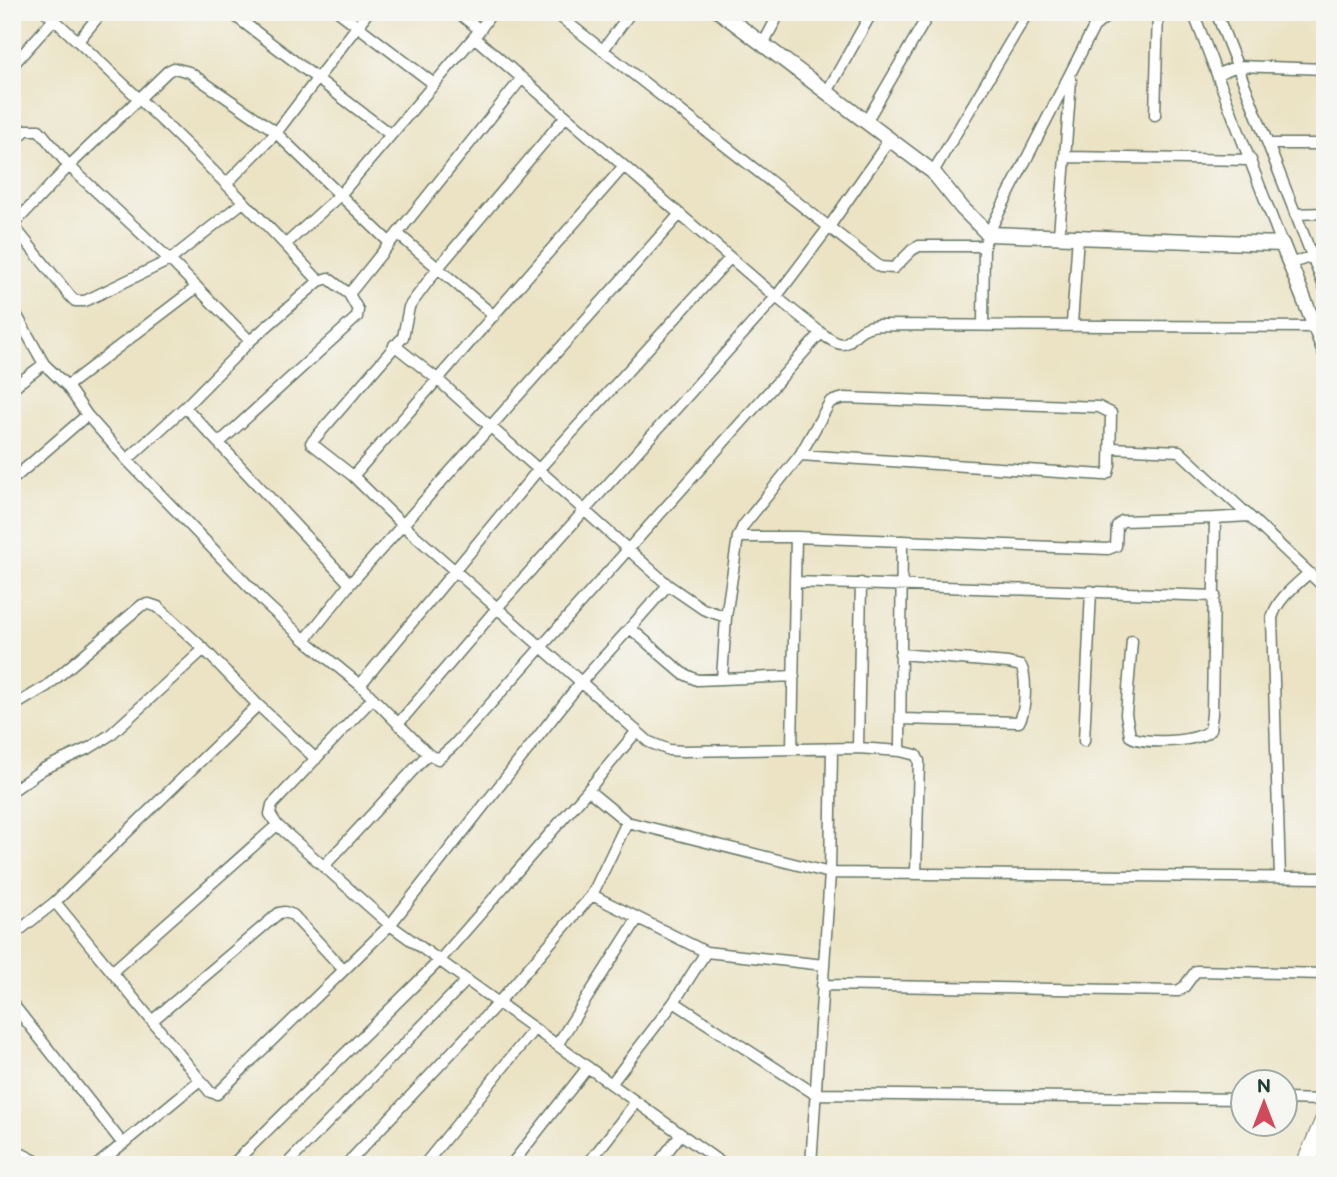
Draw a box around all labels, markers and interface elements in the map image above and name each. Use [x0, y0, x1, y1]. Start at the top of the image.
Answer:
north arrow [1228, 1068, 1298, 1138]
text: N [1257, 1076, 1271, 1099]

